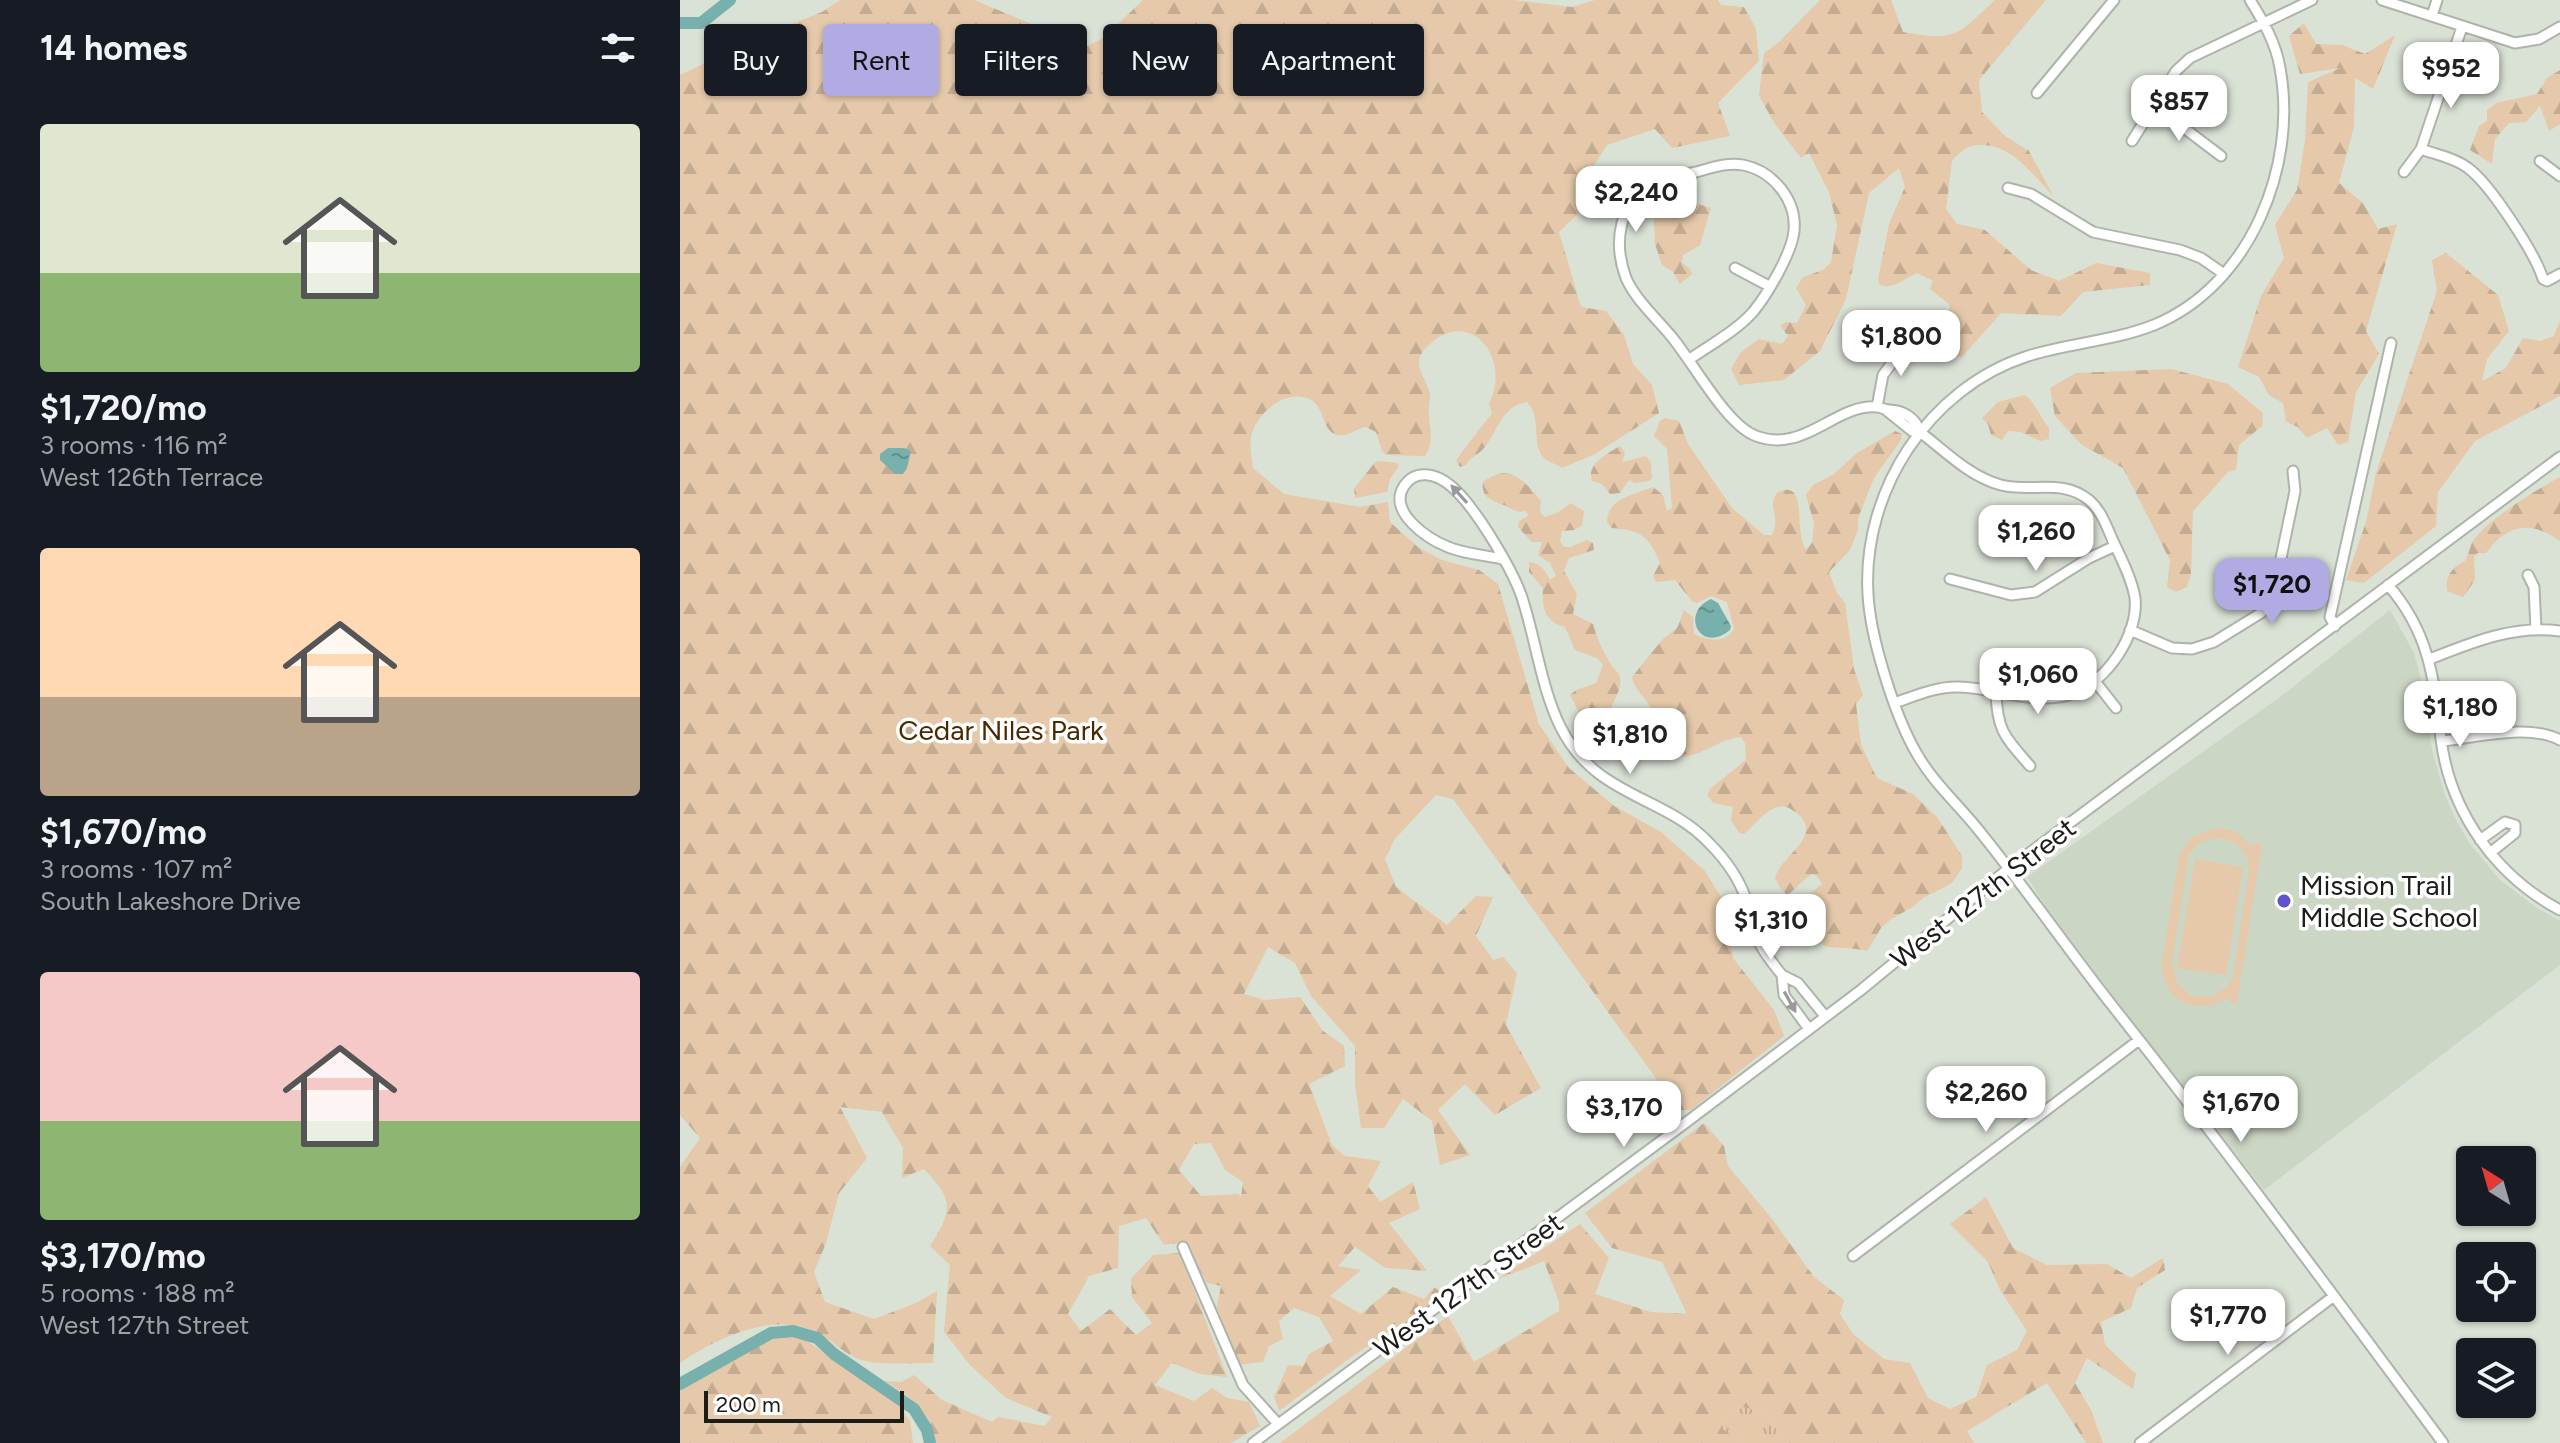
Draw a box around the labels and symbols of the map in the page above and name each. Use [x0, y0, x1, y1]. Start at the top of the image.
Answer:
pin: $952 [2404, 42, 2498, 110]
pin: $857 [2132, 75, 2226, 143]
pin: $2,240 [1571, 166, 1701, 234]
pin: $1,800 [1836, 310, 1966, 378]
one-way arrow [1450, 485, 1468, 504]
pin: $1,260 [1971, 505, 2101, 573]
pin: $1,720 [2207, 558, 2337, 626]
pin: $1,060 [1973, 648, 2103, 716]
pin: $1,180 [2395, 681, 2525, 749]
pin: $1,810 [1565, 708, 1695, 776]
park label: Cedar Niles Park [898, 713, 1104, 747]
street label: West 127th Street [1884, 810, 2082, 976]
place label: Mission Trail Middle School [2300, 868, 2478, 934]
marker: Mission Trail Middle School [2275, 892, 2293, 910]
pin: $1,310 [1706, 894, 1836, 962]
one-way arrow [1782, 990, 1797, 1013]
pin: $2,260 [1921, 1066, 2051, 1134]
pin: $1,670 [2176, 1076, 2306, 1144]
pin: $3,170 [1559, 1081, 1689, 1149]
north arrow [2456, 1146, 2536, 1226]
street label: West 127th Street [1367, 1205, 1569, 1365]
pin: $1,770 [2163, 1289, 2293, 1357]
scale bar [704, 1387, 904, 1423]

